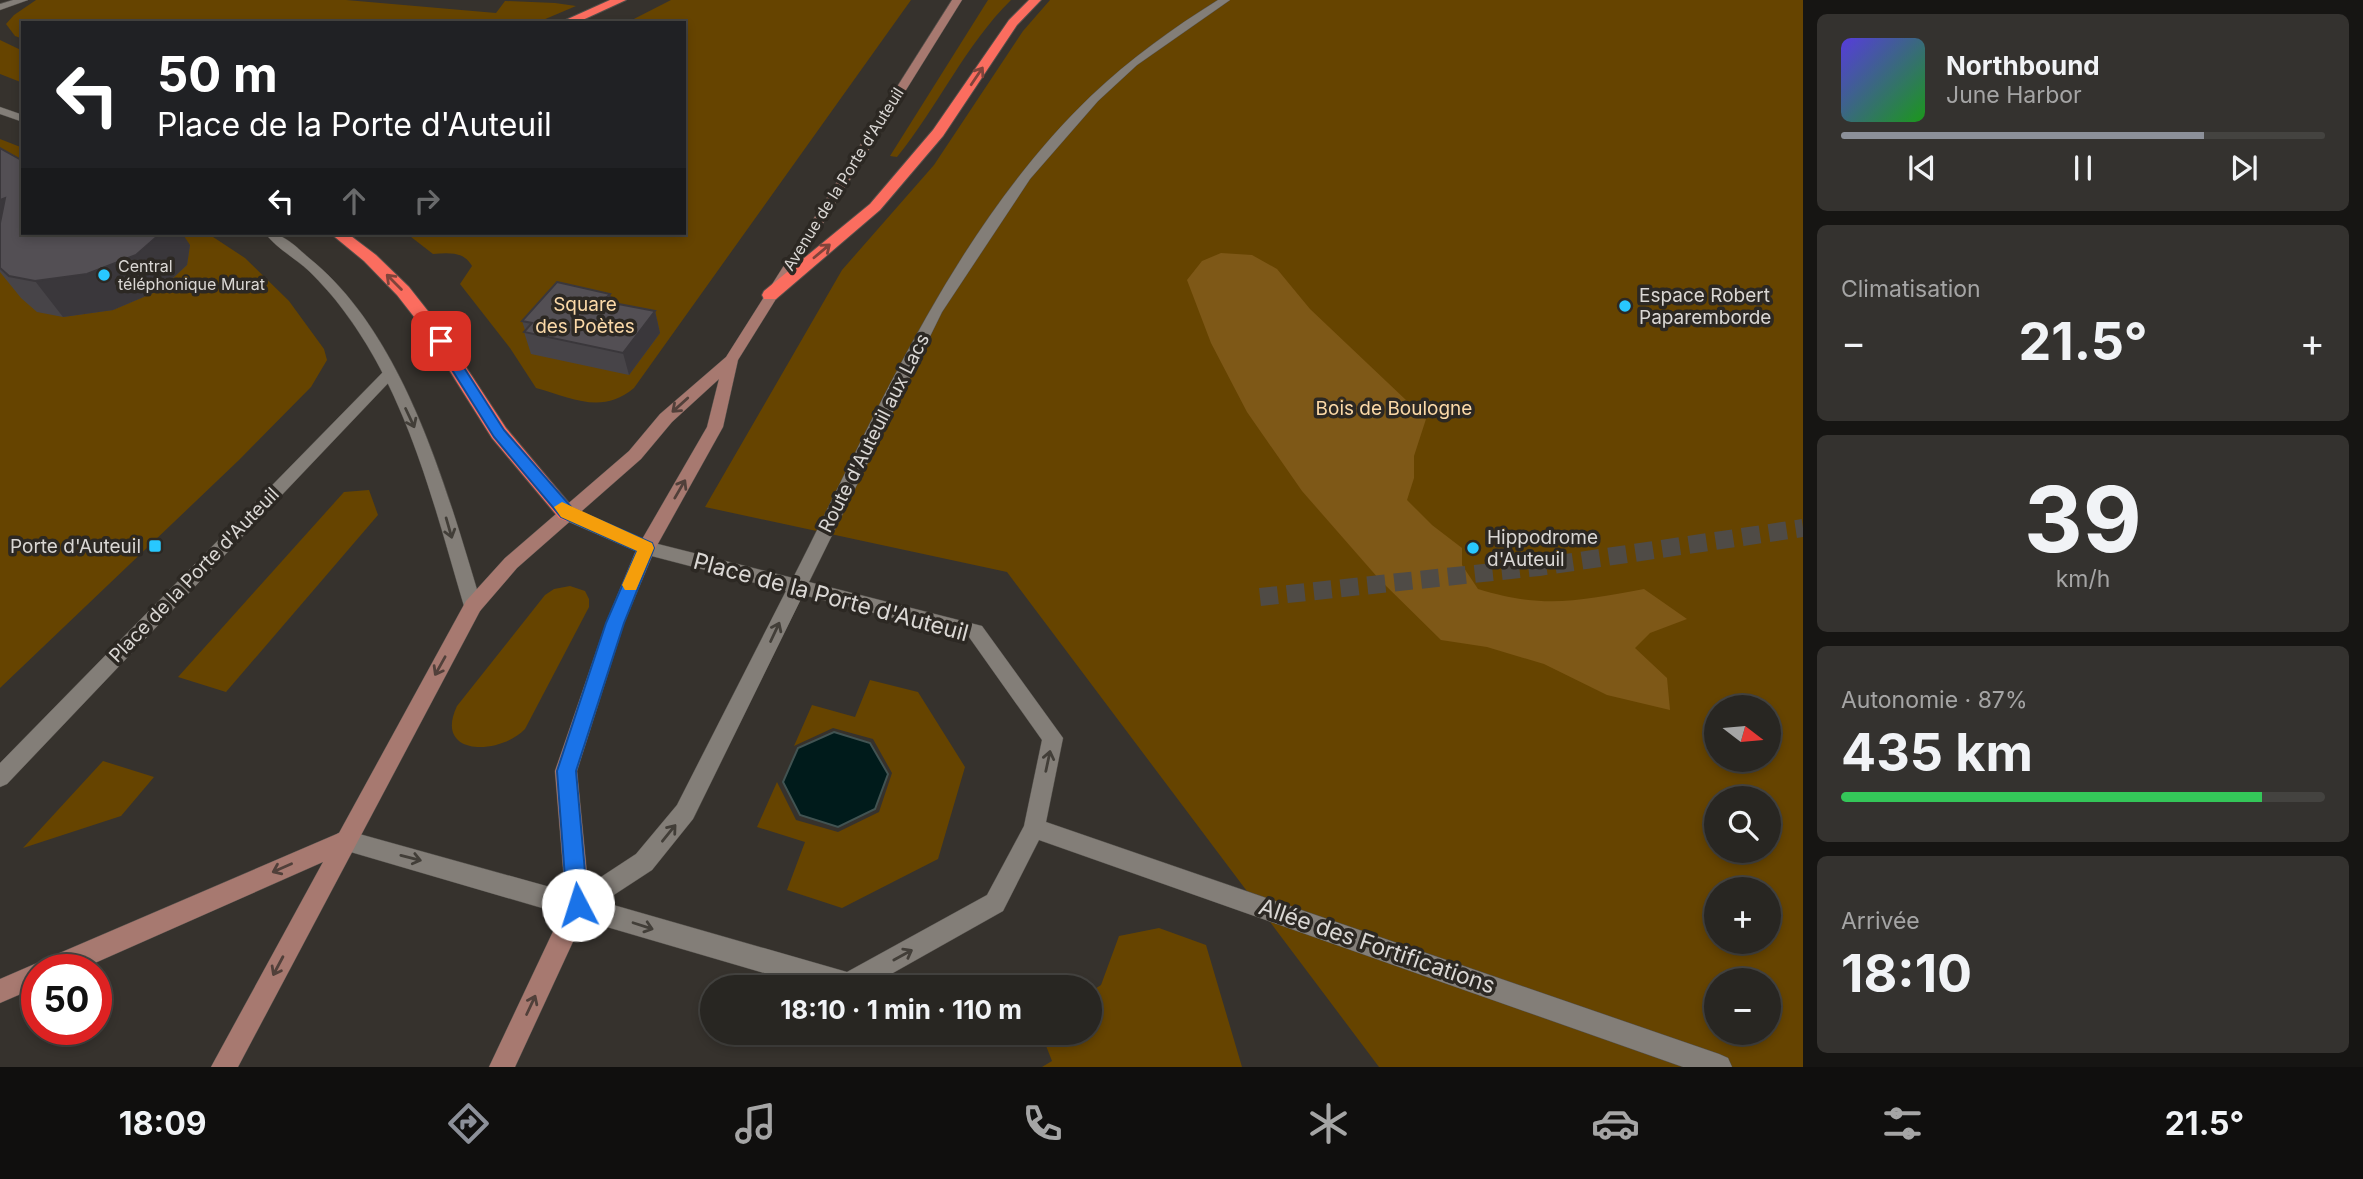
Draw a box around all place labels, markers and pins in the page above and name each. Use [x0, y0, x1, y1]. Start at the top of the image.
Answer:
place label: Central téléphonique Murat [118, 256, 265, 294]
marker: Central téléphonique Murat [96, 267, 112, 283]
place label: Espace Robert Paparemborde [1639, 284, 1771, 329]
marker: Espace Robert Paparemborde [1617, 298, 1633, 314]
pin [411, 311, 471, 371]
place label: Hippodrome d'Auteuil [1487, 526, 1598, 571]
place label: Porte d'Auteuil [10, 535, 141, 558]
marker: Porte d'Auteuil [147, 538, 163, 554]
marker: Hippodrome d'Auteuil [1465, 540, 1481, 556]

